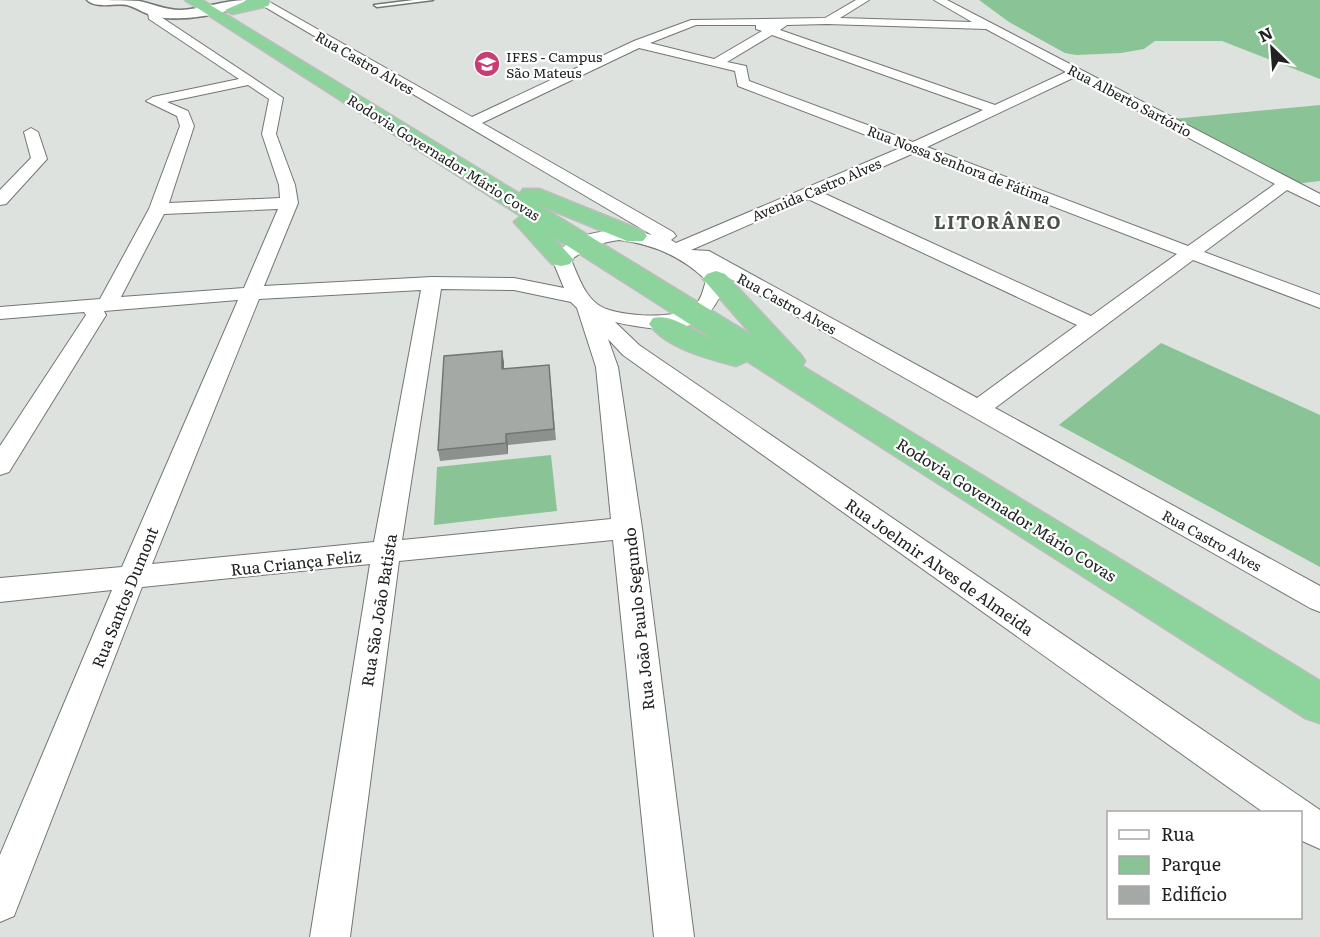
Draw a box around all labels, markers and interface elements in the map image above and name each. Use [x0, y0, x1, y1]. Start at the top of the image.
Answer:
north arrow [1242, 18, 1302, 78]
text: N [1254, 20, 1276, 47]
street label: Rua Castro Alves [312, 26, 418, 98]
place label: IFES - Campus São Mateus [506, 46, 602, 82]
school or university icon: IFES - Campus São Mateus [472, 49, 502, 79]
street label: Rua Alberto Sartório [1064, 59, 1196, 141]
street label: Rodovia Governador Mário Covas [344, 89, 544, 225]
street label: Rua Nossa Senhora de Fátima [864, 120, 1054, 208]
street label: Avenida Castro Alves [748, 153, 884, 225]
district label: LITORÂNEO [934, 208, 1062, 235]
street label: Rua Castro Alves [734, 267, 840, 339]
street label: Rodovia Governador Mário Covas [892, 431, 1122, 587]
street label: Rua Joelmir Alves de Almeida [841, 492, 1039, 641]
street label: Rua Castro Alves [1159, 504, 1265, 576]
street label: Rua Santos Dumont [85, 522, 163, 671]
street label: Rua João Paulo Segundo [616, 526, 660, 712]
street label: Rua São João Batista [354, 531, 402, 688]
street label: Rua Criança Feliz [229, 543, 363, 581]
legend [1107, 811, 1302, 919]
text: Rua [1161, 820, 1195, 847]
text: Parque [1161, 850, 1221, 877]
text: Edifício [1161, 880, 1227, 907]

